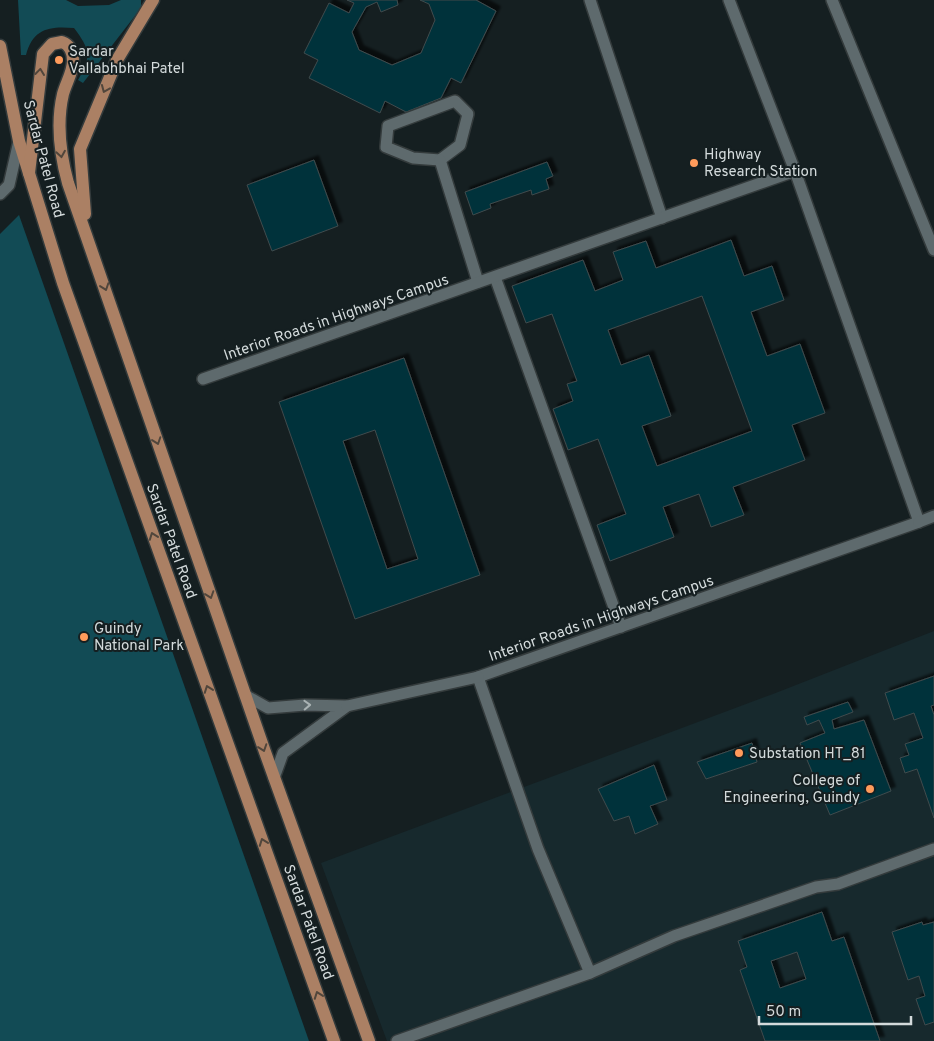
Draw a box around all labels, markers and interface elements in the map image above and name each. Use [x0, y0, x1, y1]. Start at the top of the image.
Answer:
place label: Sardar Vallabhbhai Patel [69, 43, 185, 79]
marker: Sardar Vallabhbhai Patel [53, 54, 65, 66]
one-way arrow [34, 68, 45, 76]
one-way arrow [100, 84, 111, 93]
street label: Sardar Patel Road [18, 98, 67, 220]
place label: Highway Research Station [704, 146, 817, 182]
one-way arrow [56, 150, 66, 158]
marker: Highway Research Station [688, 157, 700, 169]
street label: Interior Roads in Highways Campus [221, 271, 452, 366]
one-way arrow [99, 283, 109, 291]
one-way arrow [152, 436, 162, 445]
street label: Sardar Patel Road [141, 481, 200, 602]
one-way arrow [149, 532, 159, 541]
street label: Interior Roads in Highways Campus [486, 572, 717, 667]
one-way arrow [205, 590, 215, 598]
place label: Guindy National Park [94, 620, 184, 656]
marker: Guindy National Park [78, 631, 90, 643]
one-way arrow [204, 685, 214, 694]
one-way arrow [304, 700, 311, 710]
one-way arrow [258, 744, 268, 752]
place label: Substation HT_81 [749, 745, 866, 764]
marker: Substation HT_81 [733, 747, 745, 759]
place label: College of Engineering, Guindy [724, 772, 860, 808]
marker: College of Engineering, Guindy [864, 783, 876, 795]
one-way arrow [259, 838, 269, 847]
street label: Sardar Patel Road [278, 862, 337, 983]
one-way arrow [314, 991, 324, 1000]
scale bar [759, 994, 912, 1026]
text: 50 m [766, 1003, 801, 1022]

